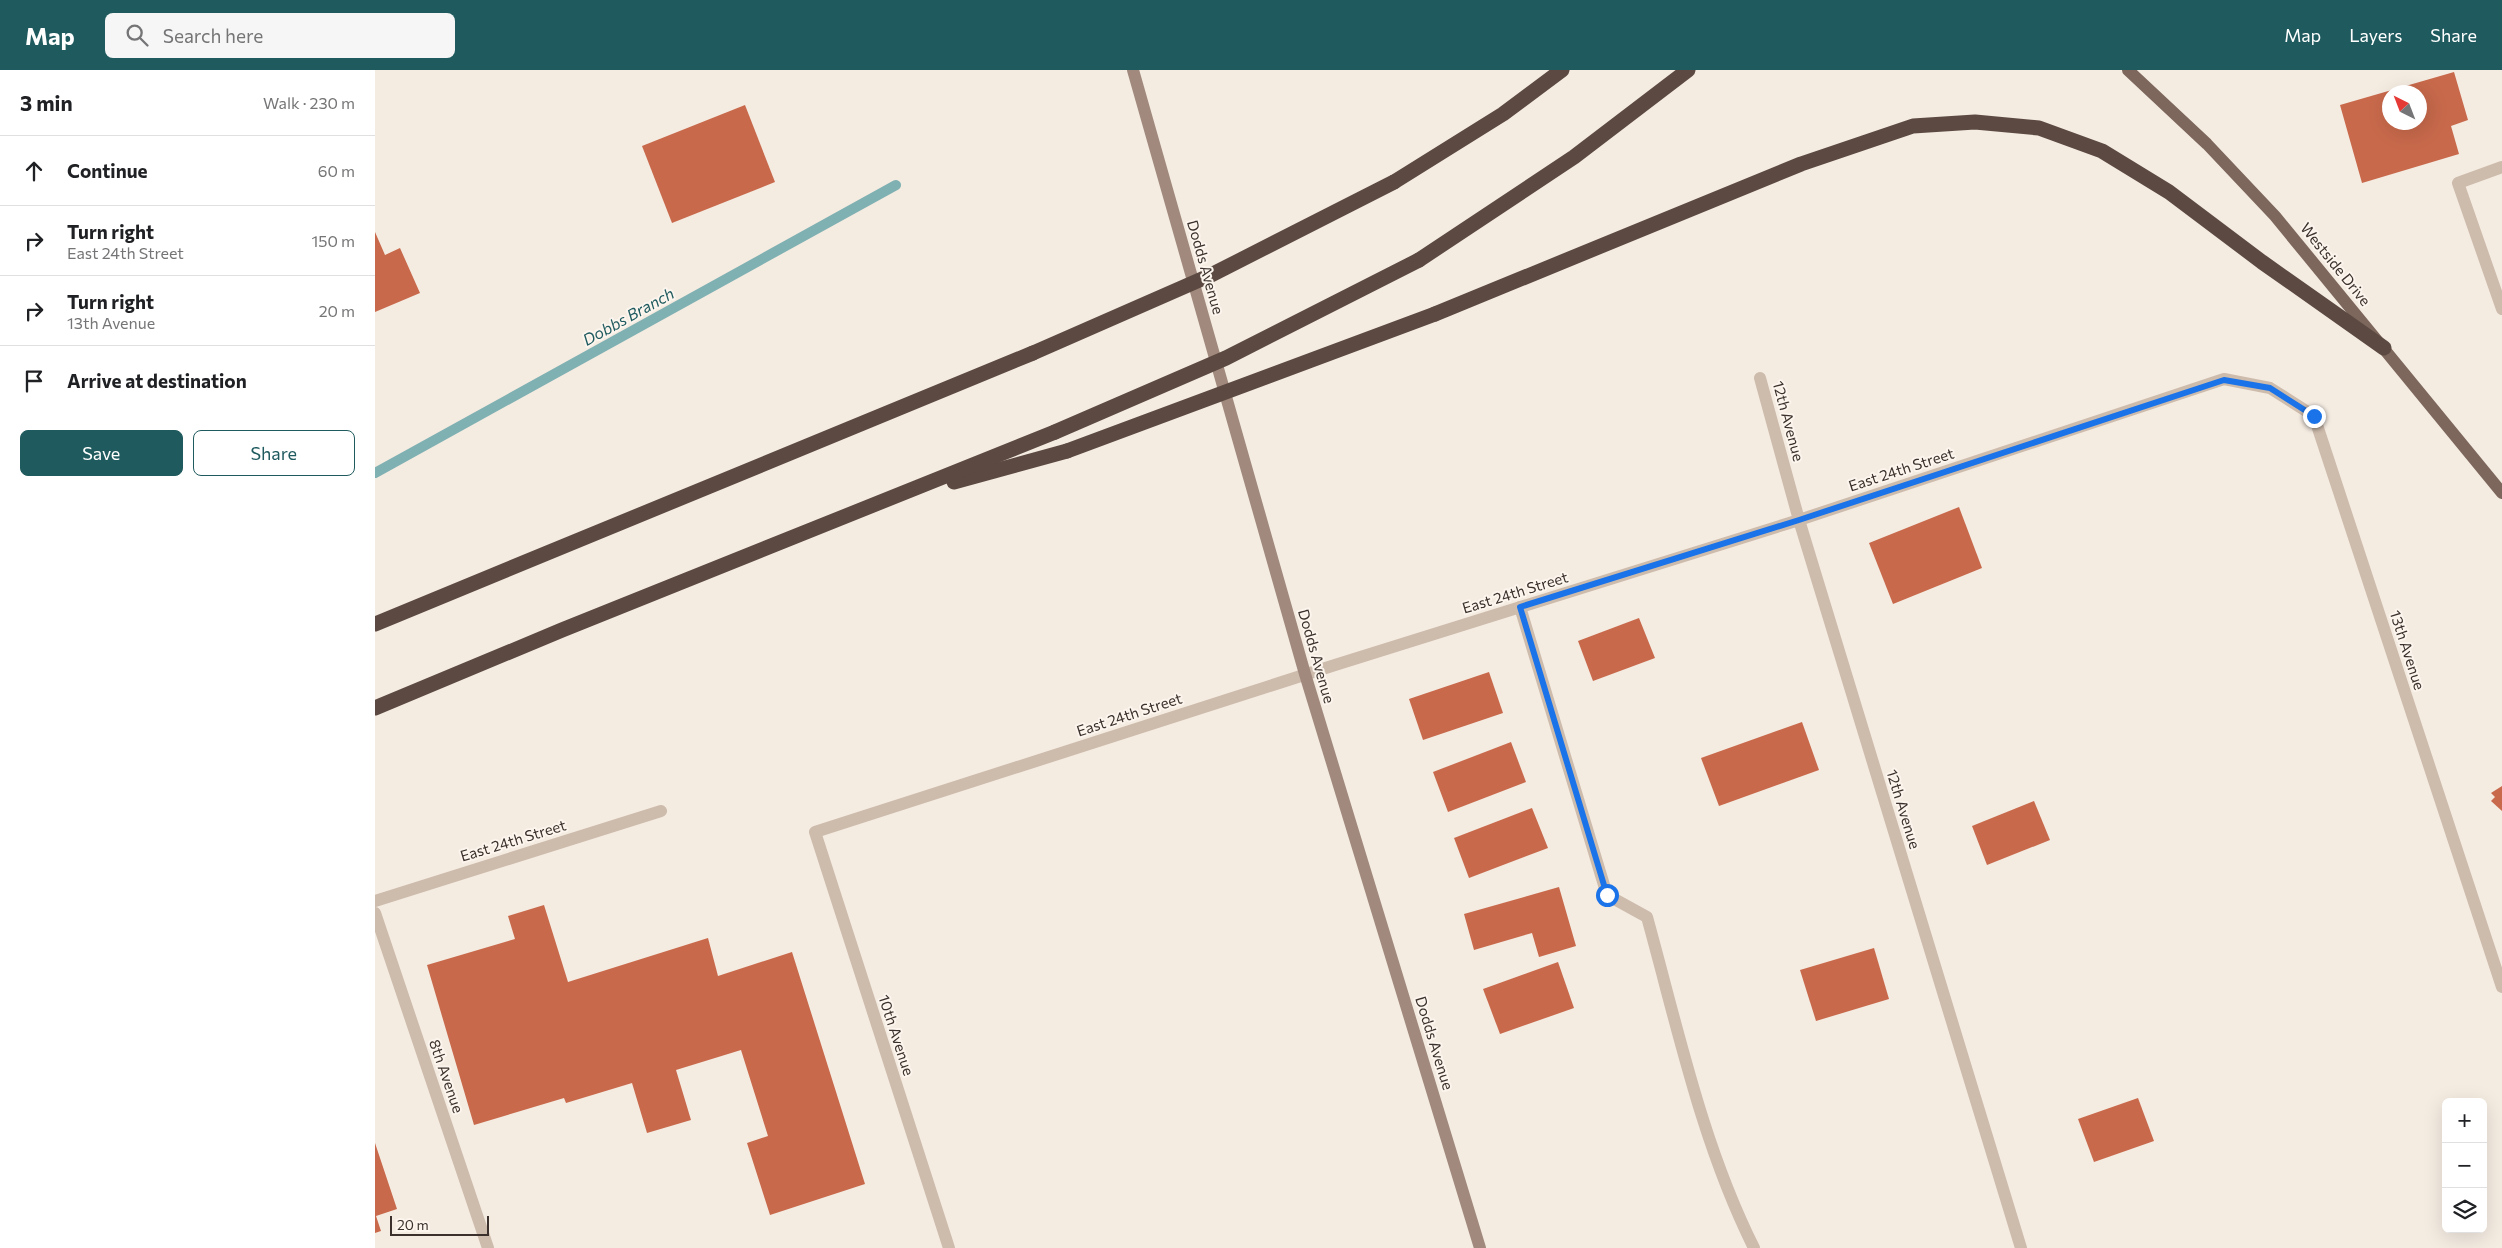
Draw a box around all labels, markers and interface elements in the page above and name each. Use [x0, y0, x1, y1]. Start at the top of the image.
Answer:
search box [105, 13, 455, 58]
text: Map [25, 21, 75, 50]
icon: search [123, 21, 151, 49]
text: Search here [163, 24, 263, 47]
text: Map [2284, 24, 2321, 46]
text: Layers [2349, 24, 2402, 46]
text: Share [2430, 24, 2477, 46]
north arrow [2382, 85, 2427, 130]
text: 3 min [20, 90, 73, 115]
text: Walk · 230 m [263, 93, 355, 112]
icon: ahead [20, 157, 48, 185]
text: Continue [67, 159, 147, 182]
text: 60 m [318, 161, 355, 180]
street label: Dodds Avenue [1184, 218, 1228, 316]
street label: Westside Drive [2297, 219, 2375, 309]
text: Turn right [67, 220, 154, 243]
icon: right [20, 227, 48, 255]
text: 150 m [312, 231, 355, 250]
text: East 24th Street [67, 243, 184, 262]
water label: Dobbs Branch [579, 283, 677, 349]
text: Turn right [67, 290, 154, 313]
icon: right [20, 297, 48, 325]
text: 20 m [319, 301, 355, 320]
text: 13th Avenue [67, 313, 155, 332]
icon: arrive [20, 367, 48, 395]
text: Arrive at destination [67, 369, 247, 392]
street label: 12th Avenue [1770, 379, 1808, 463]
route end [2303, 405, 2326, 428]
button: Save [20, 430, 183, 476]
button: Share [193, 430, 355, 476]
street label: East 24th Street [1846, 444, 1956, 494]
street label: East 24th Street [1460, 567, 1570, 617]
street label: Dodds Avenue [1295, 607, 1339, 705]
street label: 13th Avenue [2387, 608, 2429, 692]
street label: East 24th Street [1074, 689, 1184, 739]
street label: 12th Avenue [1883, 767, 1925, 851]
street label: East 24th Street [458, 815, 568, 865]
route start [1596, 884, 1619, 907]
street label: 10th Avenue [875, 992, 919, 1078]
street label: Dodds Avenue [1412, 994, 1458, 1092]
street label: 8th Avenue [426, 1037, 468, 1115]
map controls [2442, 1098, 2487, 1233]
button: + [2442, 1098, 2487, 1143]
button: − [2442, 1143, 2487, 1188]
button: layers [2442, 1188, 2487, 1233]
scale bar [390, 1213, 489, 1236]
text: 20 m [397, 1216, 429, 1233]

